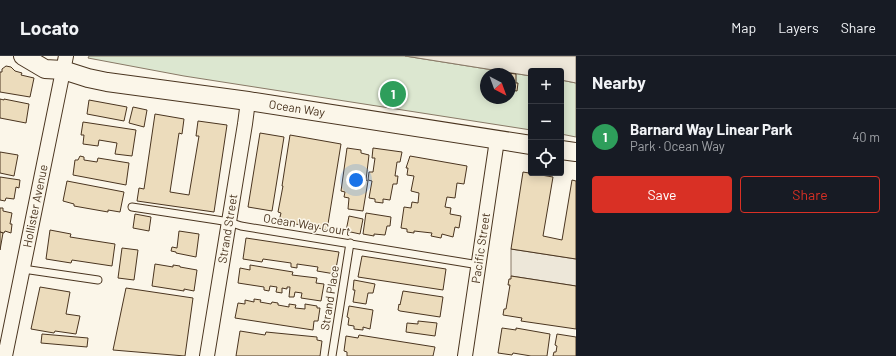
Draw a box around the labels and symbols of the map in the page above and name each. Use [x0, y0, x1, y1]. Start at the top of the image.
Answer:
north arrow [480, 68, 516, 104]
pin: 1 [380, 79, 406, 109]
street label: Ocean Way [268, 96, 327, 119]
street label: Hollister Avenue [19, 163, 50, 249]
your location [346, 170, 366, 190]
street label: Strand Street [214, 193, 239, 264]
street label: Ocean Way Court [263, 210, 352, 238]
street label: Pacific Street [468, 212, 492, 284]
street label: Strand Place [317, 264, 341, 331]

